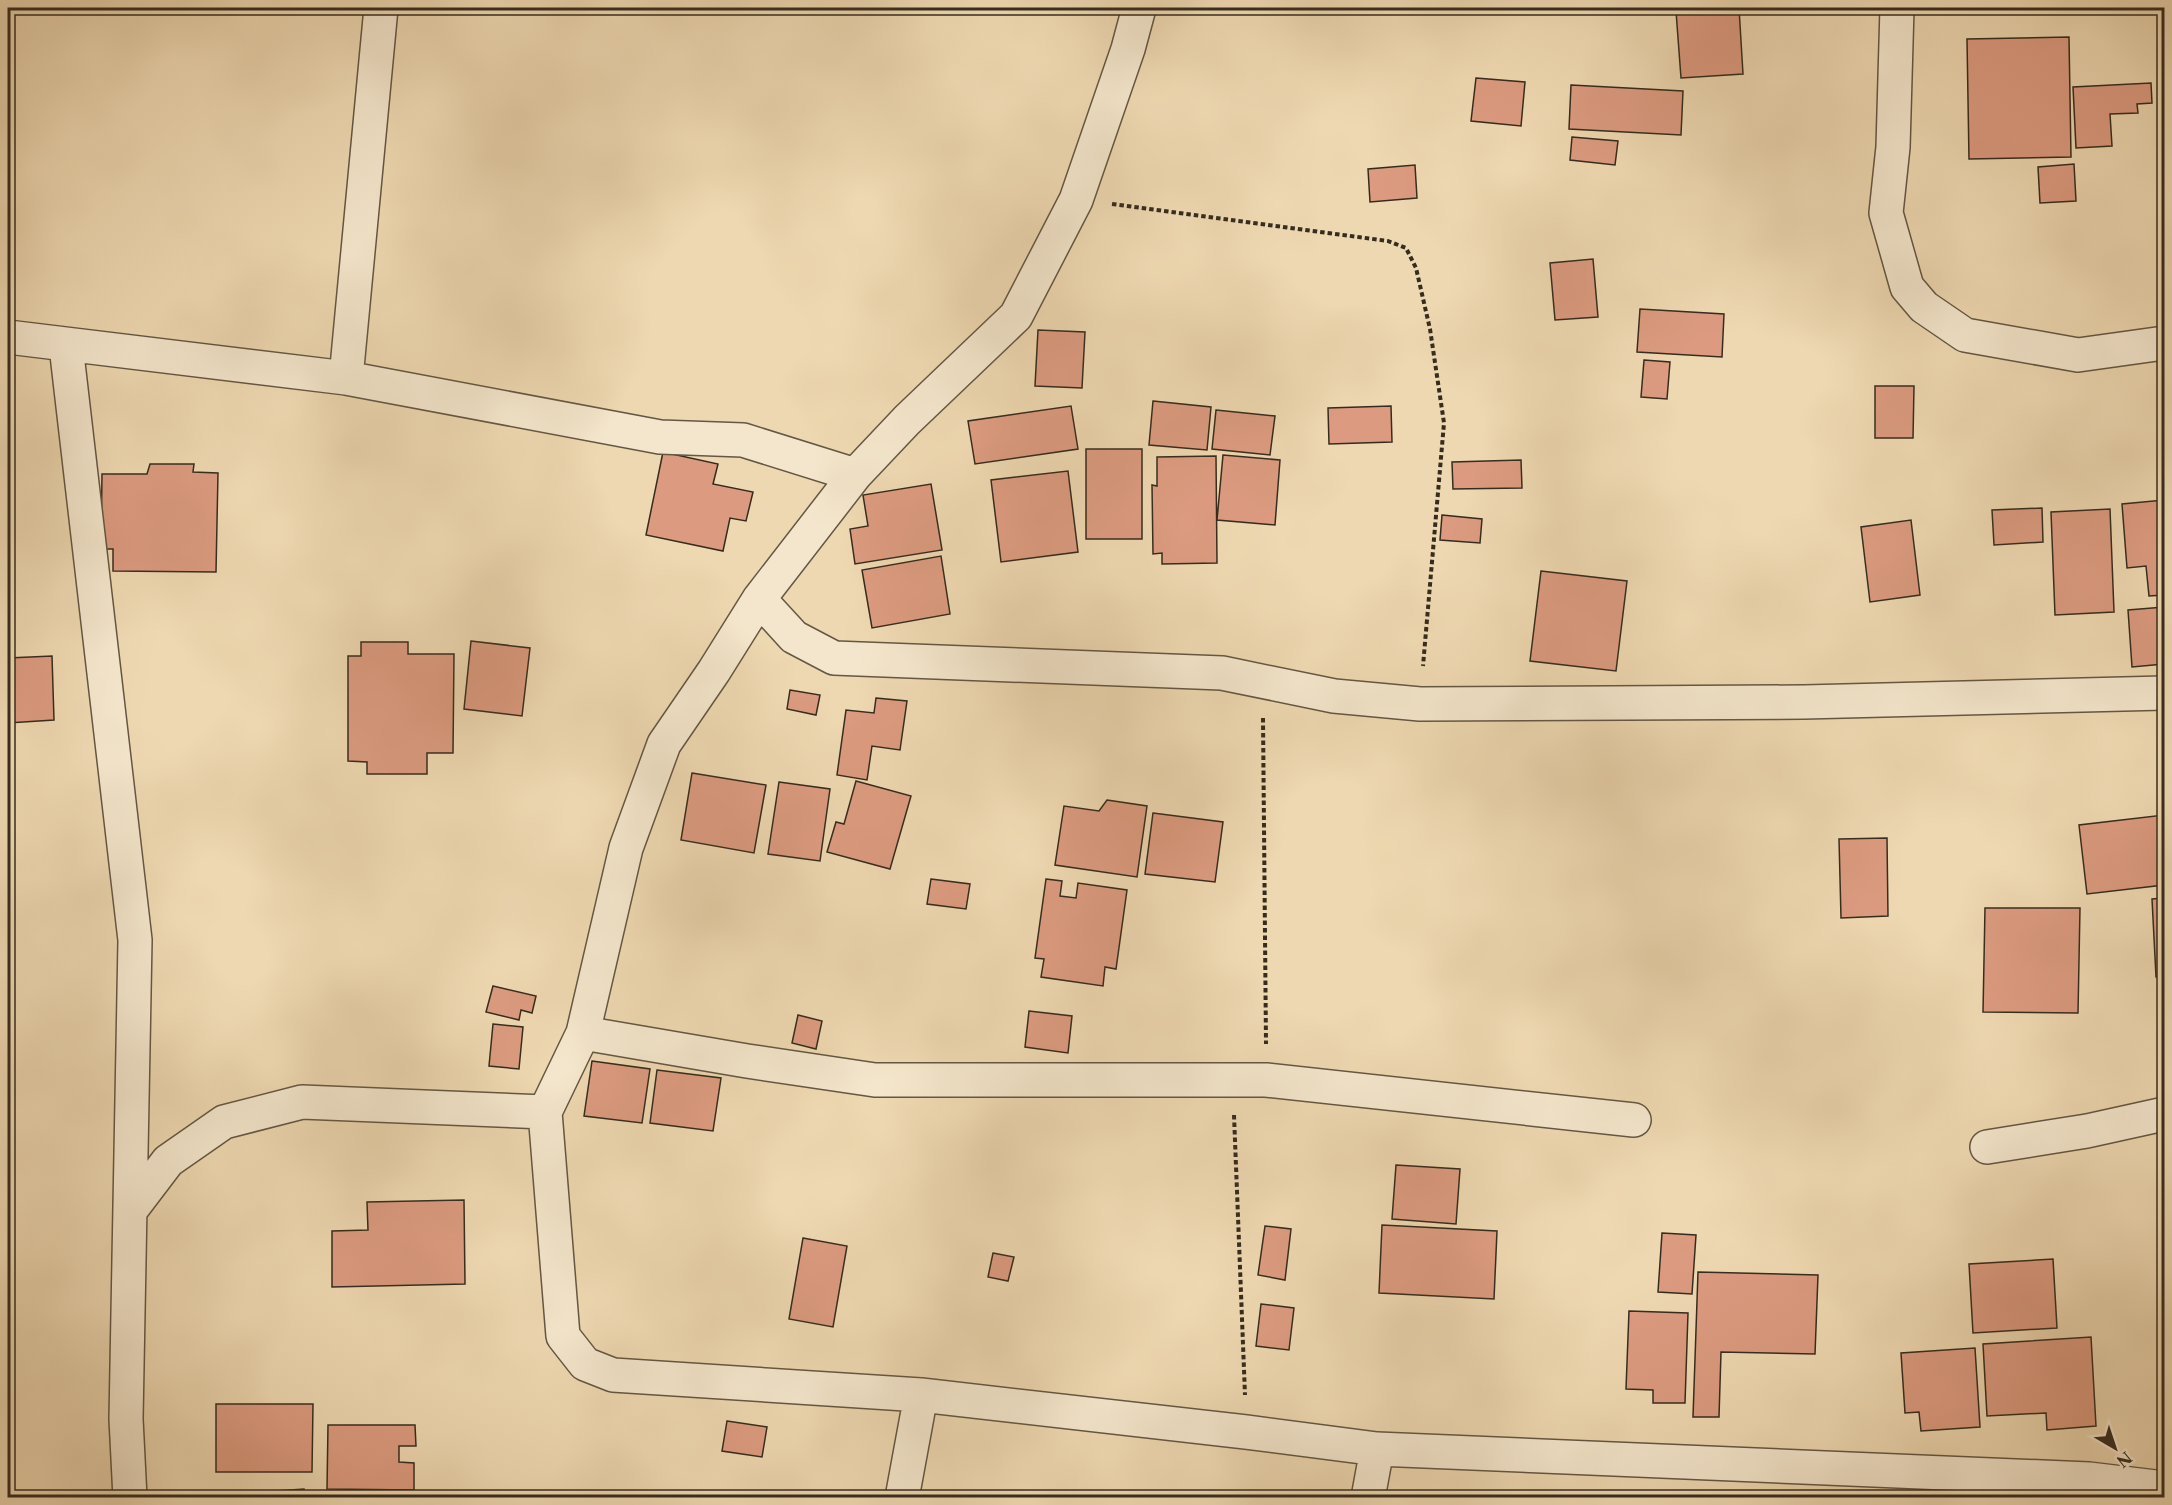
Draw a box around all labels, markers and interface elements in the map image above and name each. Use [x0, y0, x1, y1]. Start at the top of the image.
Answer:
north arrow [2085, 1418, 2145, 1478]
text: N [2113, 1448, 2136, 1472]

